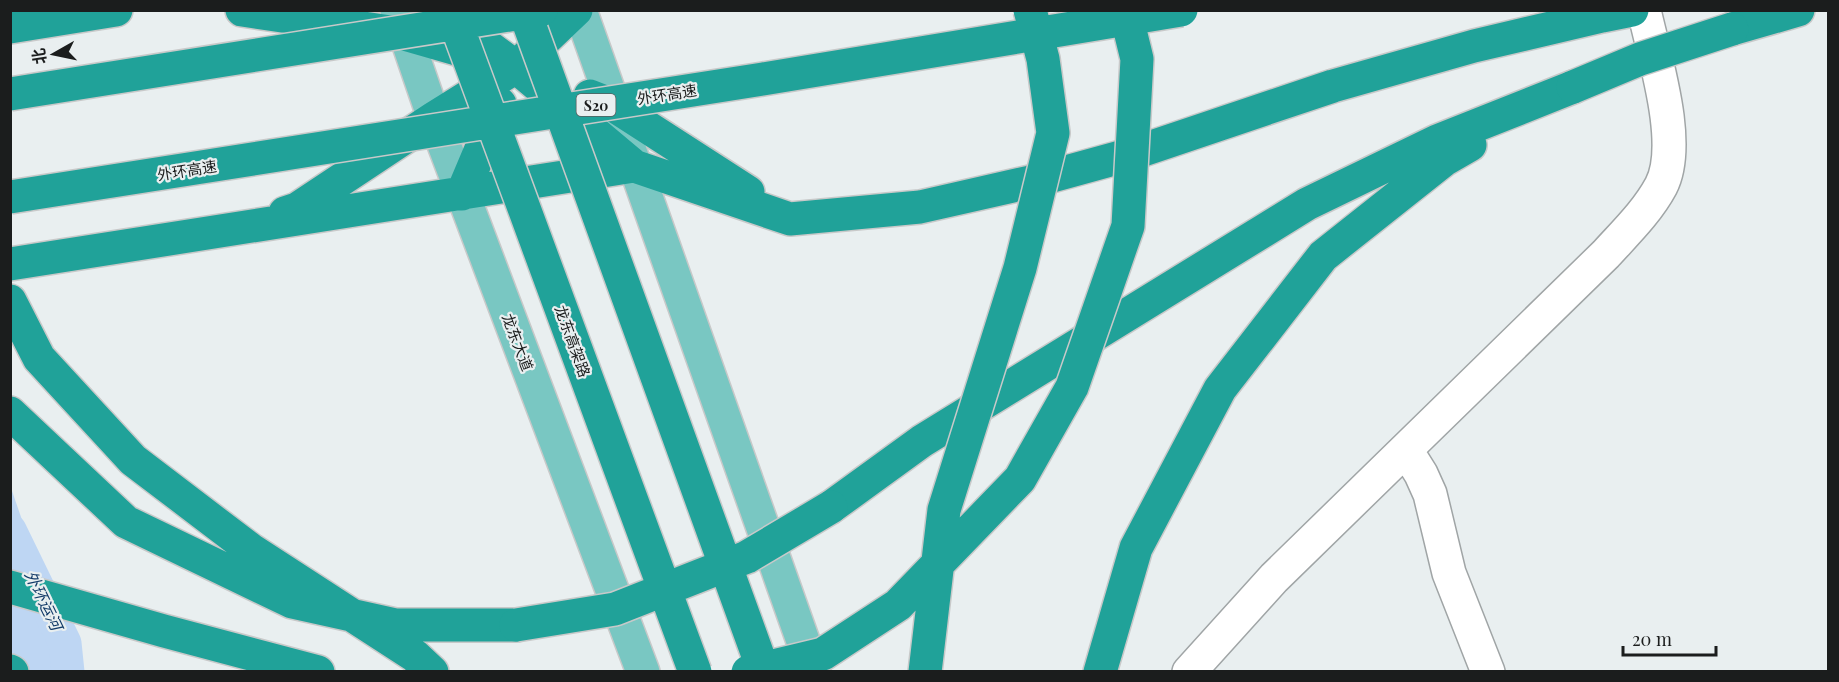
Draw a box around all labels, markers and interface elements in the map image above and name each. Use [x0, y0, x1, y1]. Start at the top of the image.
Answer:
north arrow [24, 24, 84, 84]
text: 北 [27, 47, 50, 66]
street label: 外环高速 [636, 79, 698, 109]
road number: S20 [576, 94, 616, 116]
street label: 外环高速 [156, 155, 218, 185]
street label: 龙东高架路 [551, 302, 595, 380]
street label: 龙东大道 [498, 310, 538, 374]
water label: 外环运河 [21, 567, 69, 636]
scale bar [1623, 619, 1716, 657]
text: 20 m [1632, 627, 1672, 651]

